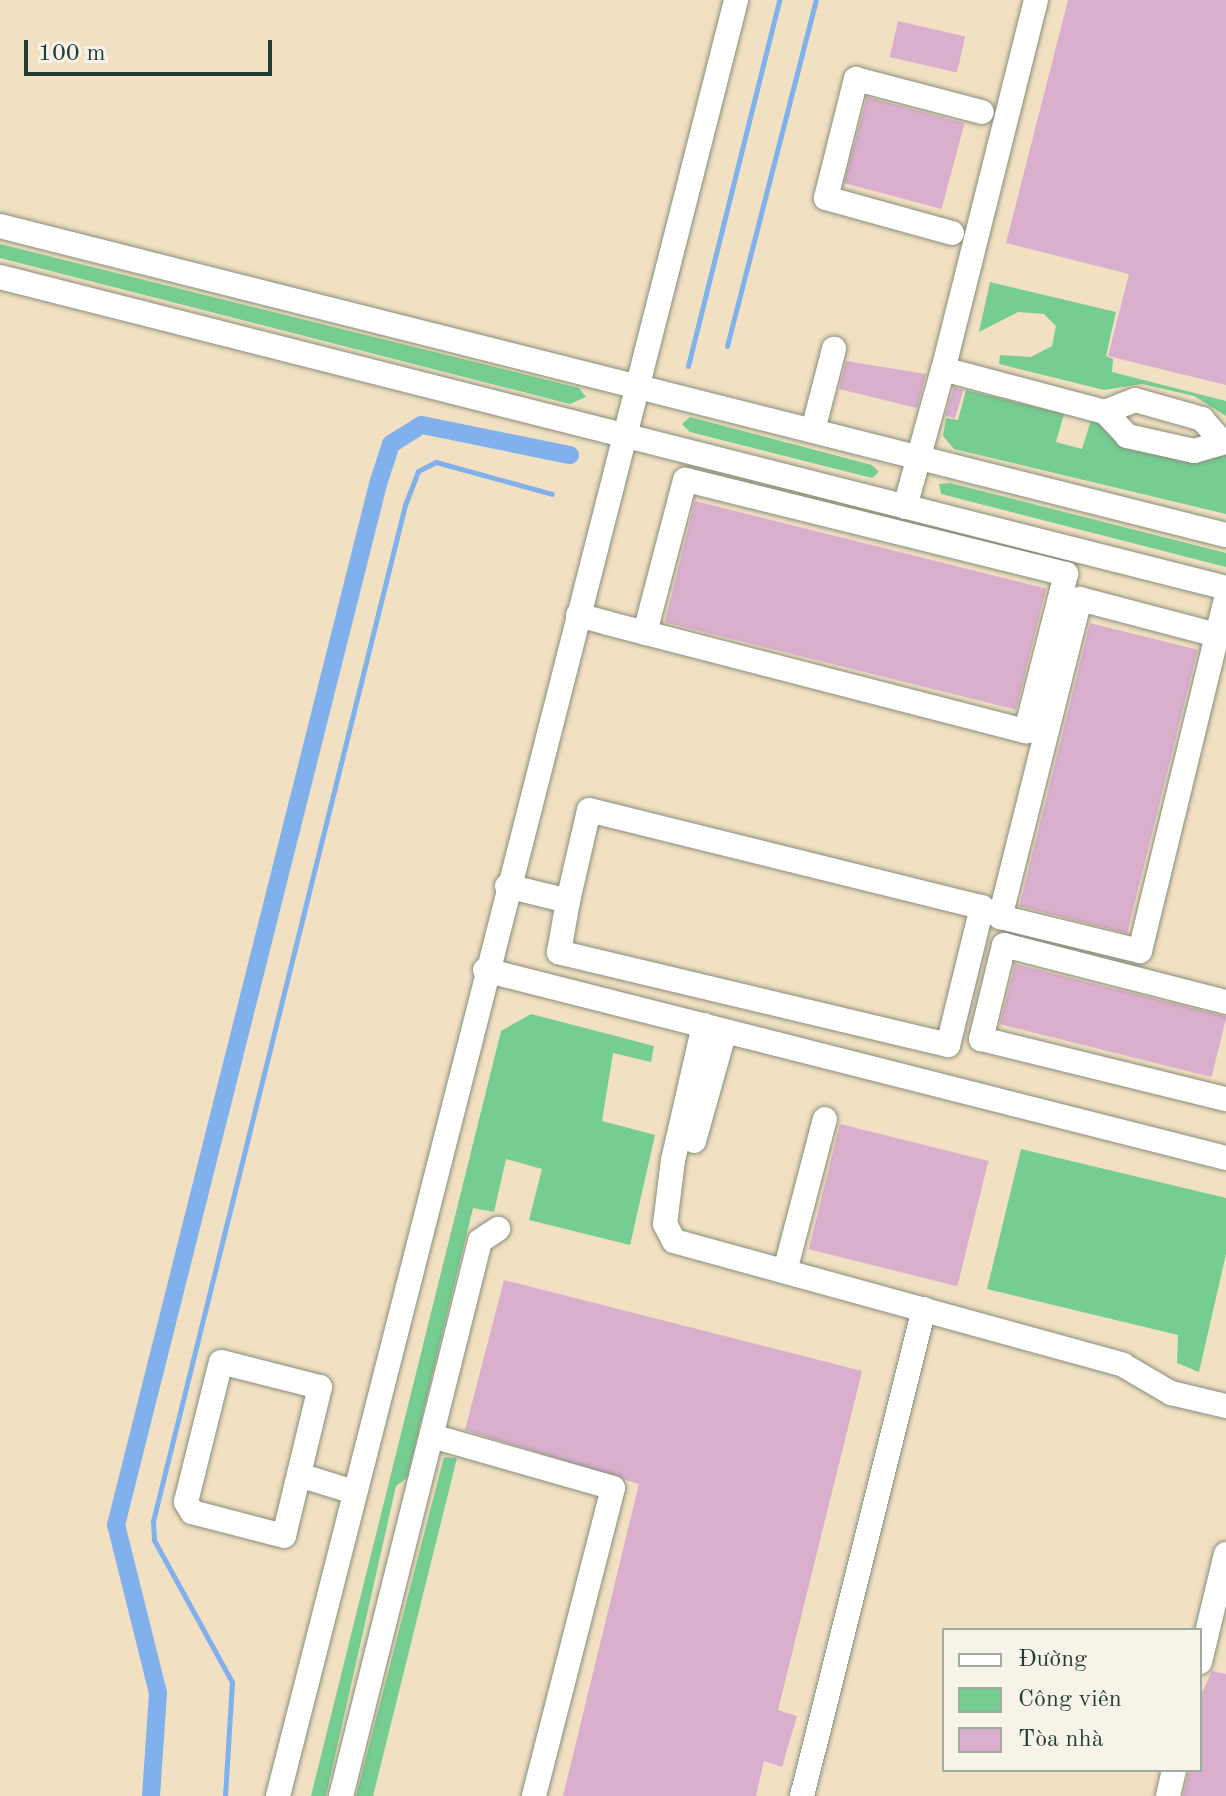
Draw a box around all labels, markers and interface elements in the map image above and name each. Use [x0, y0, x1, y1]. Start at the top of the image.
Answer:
scale bar [28, 24, 276, 74]
text: 100 m [38, 42, 106, 66]
legend [942, 1628, 1202, 1772]
text: Đường [1018, 1648, 1087, 1672]
text: Công viên [1018, 1688, 1122, 1712]
text: Tòa nhà [1018, 1728, 1104, 1752]

